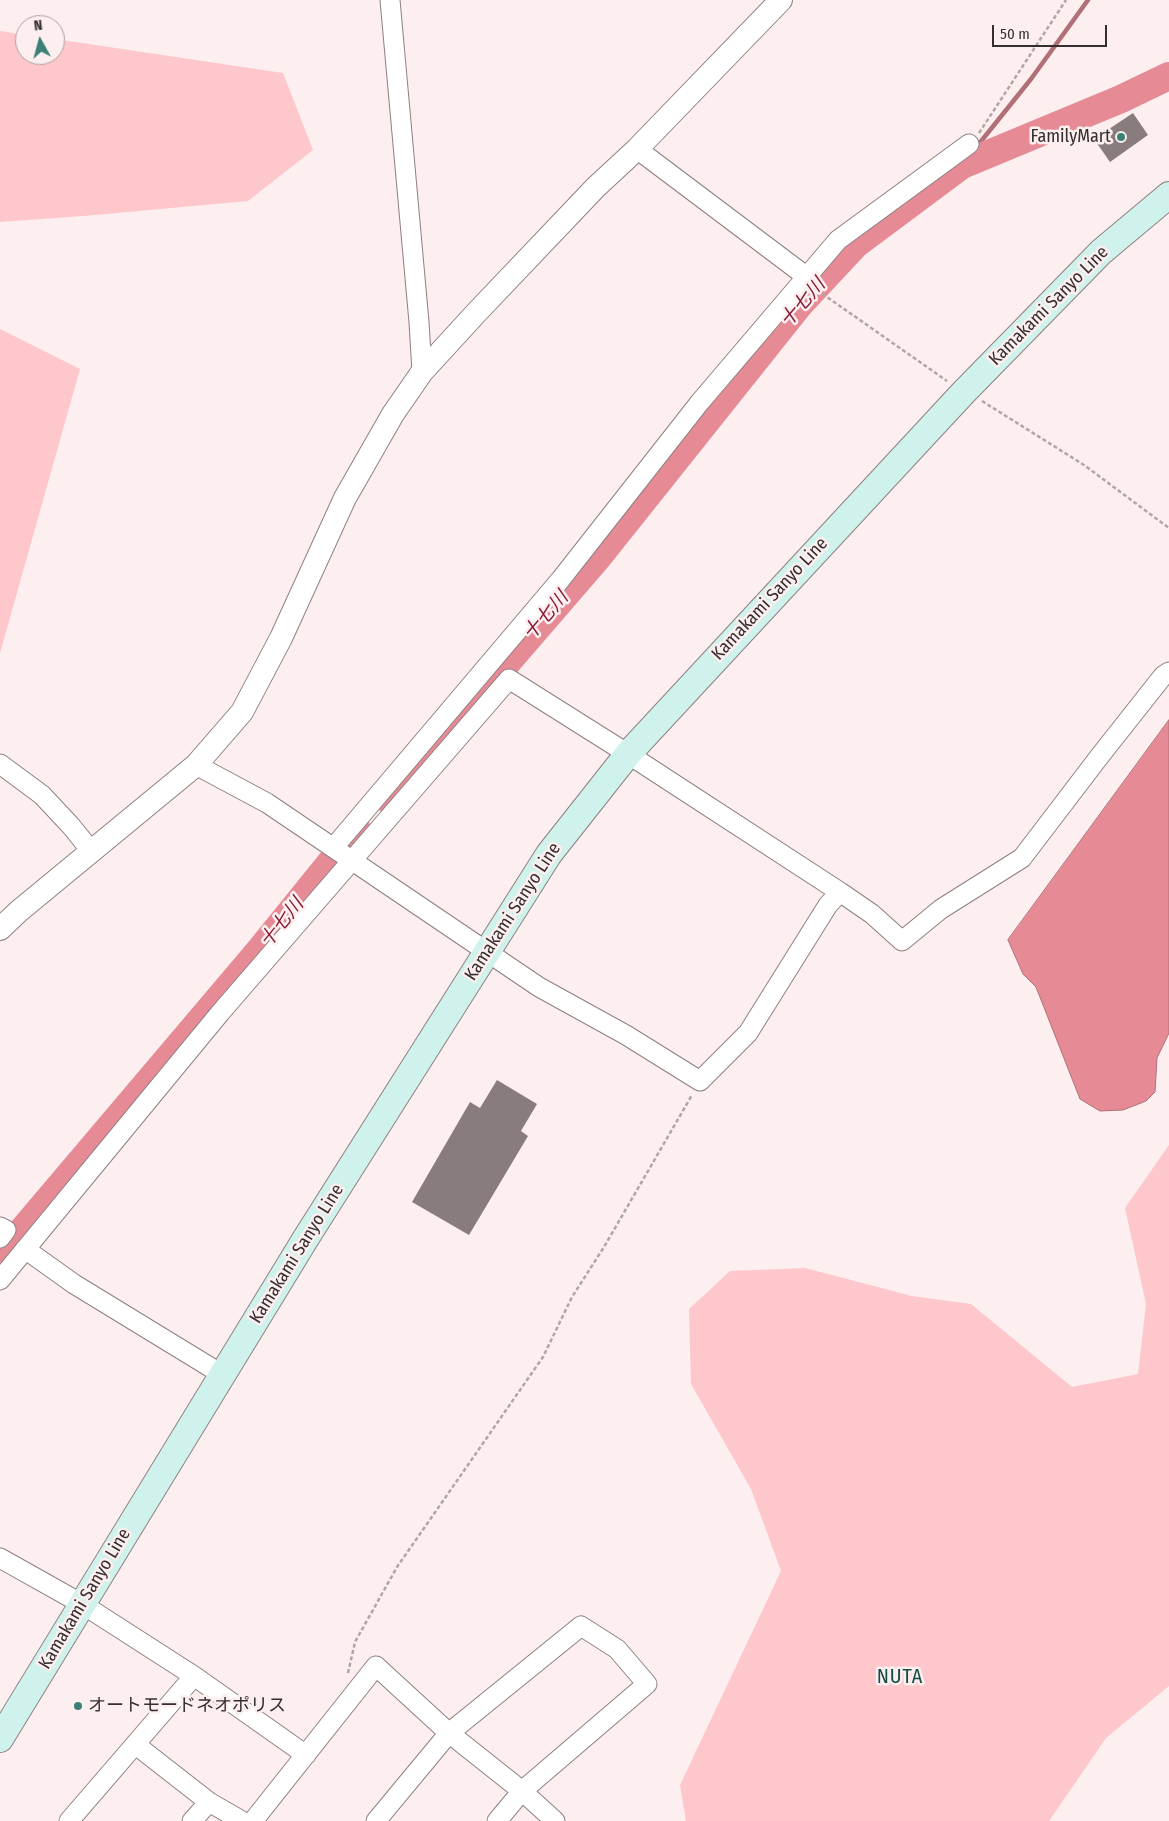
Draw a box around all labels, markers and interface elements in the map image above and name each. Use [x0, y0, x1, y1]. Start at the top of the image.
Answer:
north arrow [15, 15, 65, 65]
scale bar [994, 15, 1109, 47]
text: N [33, 17, 43, 35]
text: 50 m [1000, 25, 1030, 43]
place label: FamilyMart [1031, 126, 1111, 148]
marker: FamilyMart [1115, 131, 1127, 143]
street label: Kamakami Sanyo Line [985, 242, 1113, 370]
water label: 十七川 [776, 274, 830, 332]
street label: Kamakami Sanyo Line [708, 533, 832, 665]
water label: 十七川 [519, 587, 573, 645]
street label: Kamakami Sanyo Line [460, 839, 566, 985]
water label: 十七川 [255, 894, 309, 952]
street label: Kamakami Sanyo Line [245, 1180, 349, 1328]
street label: Kamakami Sanyo Line [35, 1525, 135, 1673]
district label: NUTA [876, 1665, 924, 1689]
place label: オートモードネオポリス [88, 1695, 286, 1717]
marker: オートモードネオポリス [72, 1700, 84, 1712]

